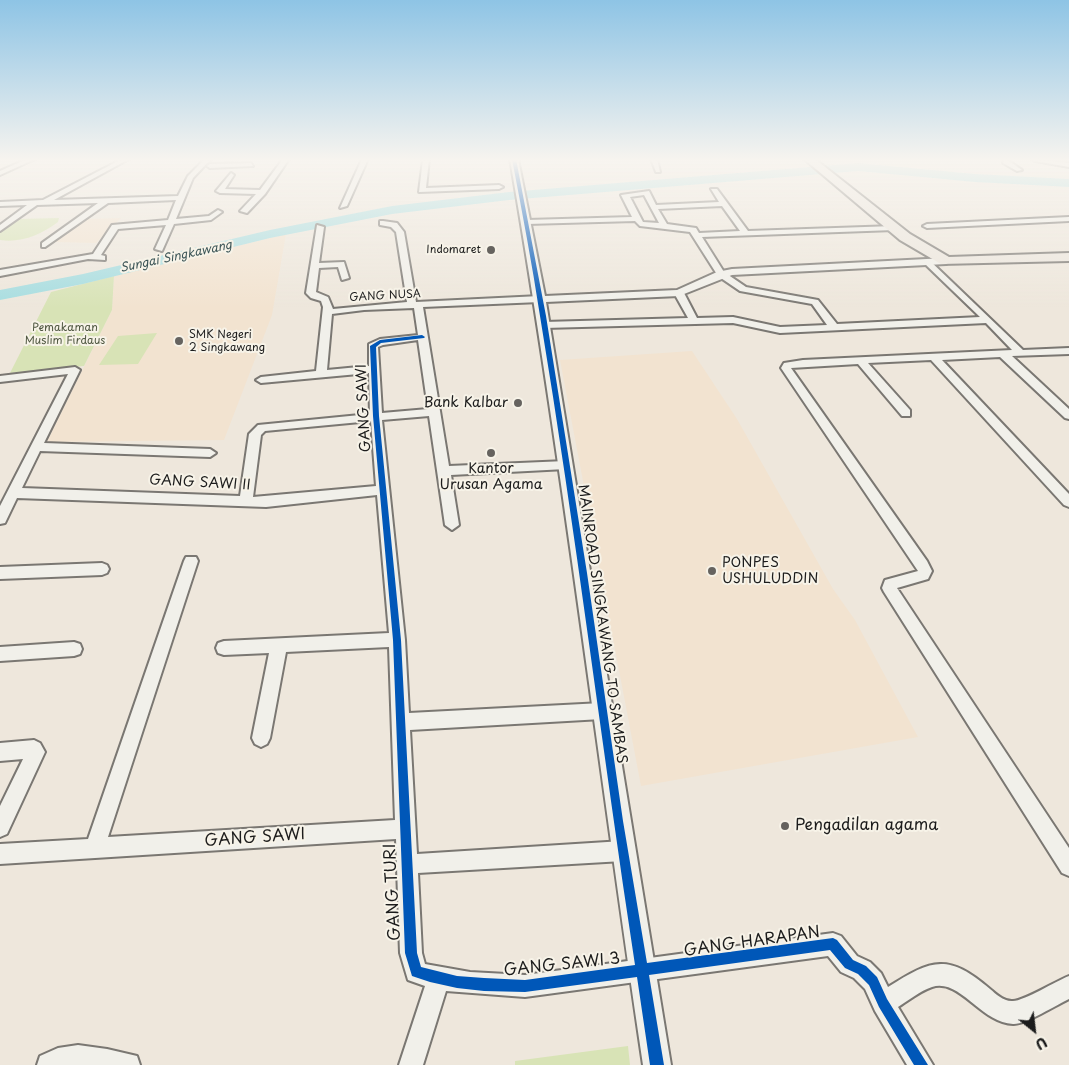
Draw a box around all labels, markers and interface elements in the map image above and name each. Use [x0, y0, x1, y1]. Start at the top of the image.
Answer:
water label: Sungai Singkawang [119, 238, 233, 276]
place label: Indomaret [426, 243, 481, 257]
marker: Indomaret [485, 244, 497, 256]
street label: GANG NUSA [349, 288, 421, 304]
park label: Pemakaman Muslim Firdaus [25, 321, 105, 347]
place label: SMK Negeri 2 Singkawang [189, 328, 265, 354]
marker: SMK Negeri 2 Singkawang [173, 335, 185, 347]
street label: GANG SAWI [353, 363, 375, 453]
place label: Bank Kalbar [424, 395, 508, 411]
marker: Bank Kalbar [512, 397, 524, 409]
marker: Kantor Urusan Agama [485, 447, 497, 459]
place label: Kantor Urusan Agama [440, 461, 542, 494]
street label: GANG SAWI II [149, 472, 251, 494]
street label: MAINROAD SINGKAWANG TO SAMBAS [574, 483, 630, 765]
place label: PONPES USHULUDDIN [722, 555, 819, 588]
marker: PONPES USHULUDDIN [706, 565, 718, 577]
place label: Pengadilan agama [795, 816, 938, 836]
marker: Pengadilan agama [779, 820, 791, 832]
street label: GANG SAWI [204, 825, 306, 851]
street label: GANG TURI [381, 843, 405, 941]
street label: GANG HARAPAN [683, 923, 821, 961]
street label: GANG SAWI 3 [503, 949, 621, 981]
north arrow [1009, 1005, 1059, 1055]
text: U [1032, 1032, 1051, 1055]

